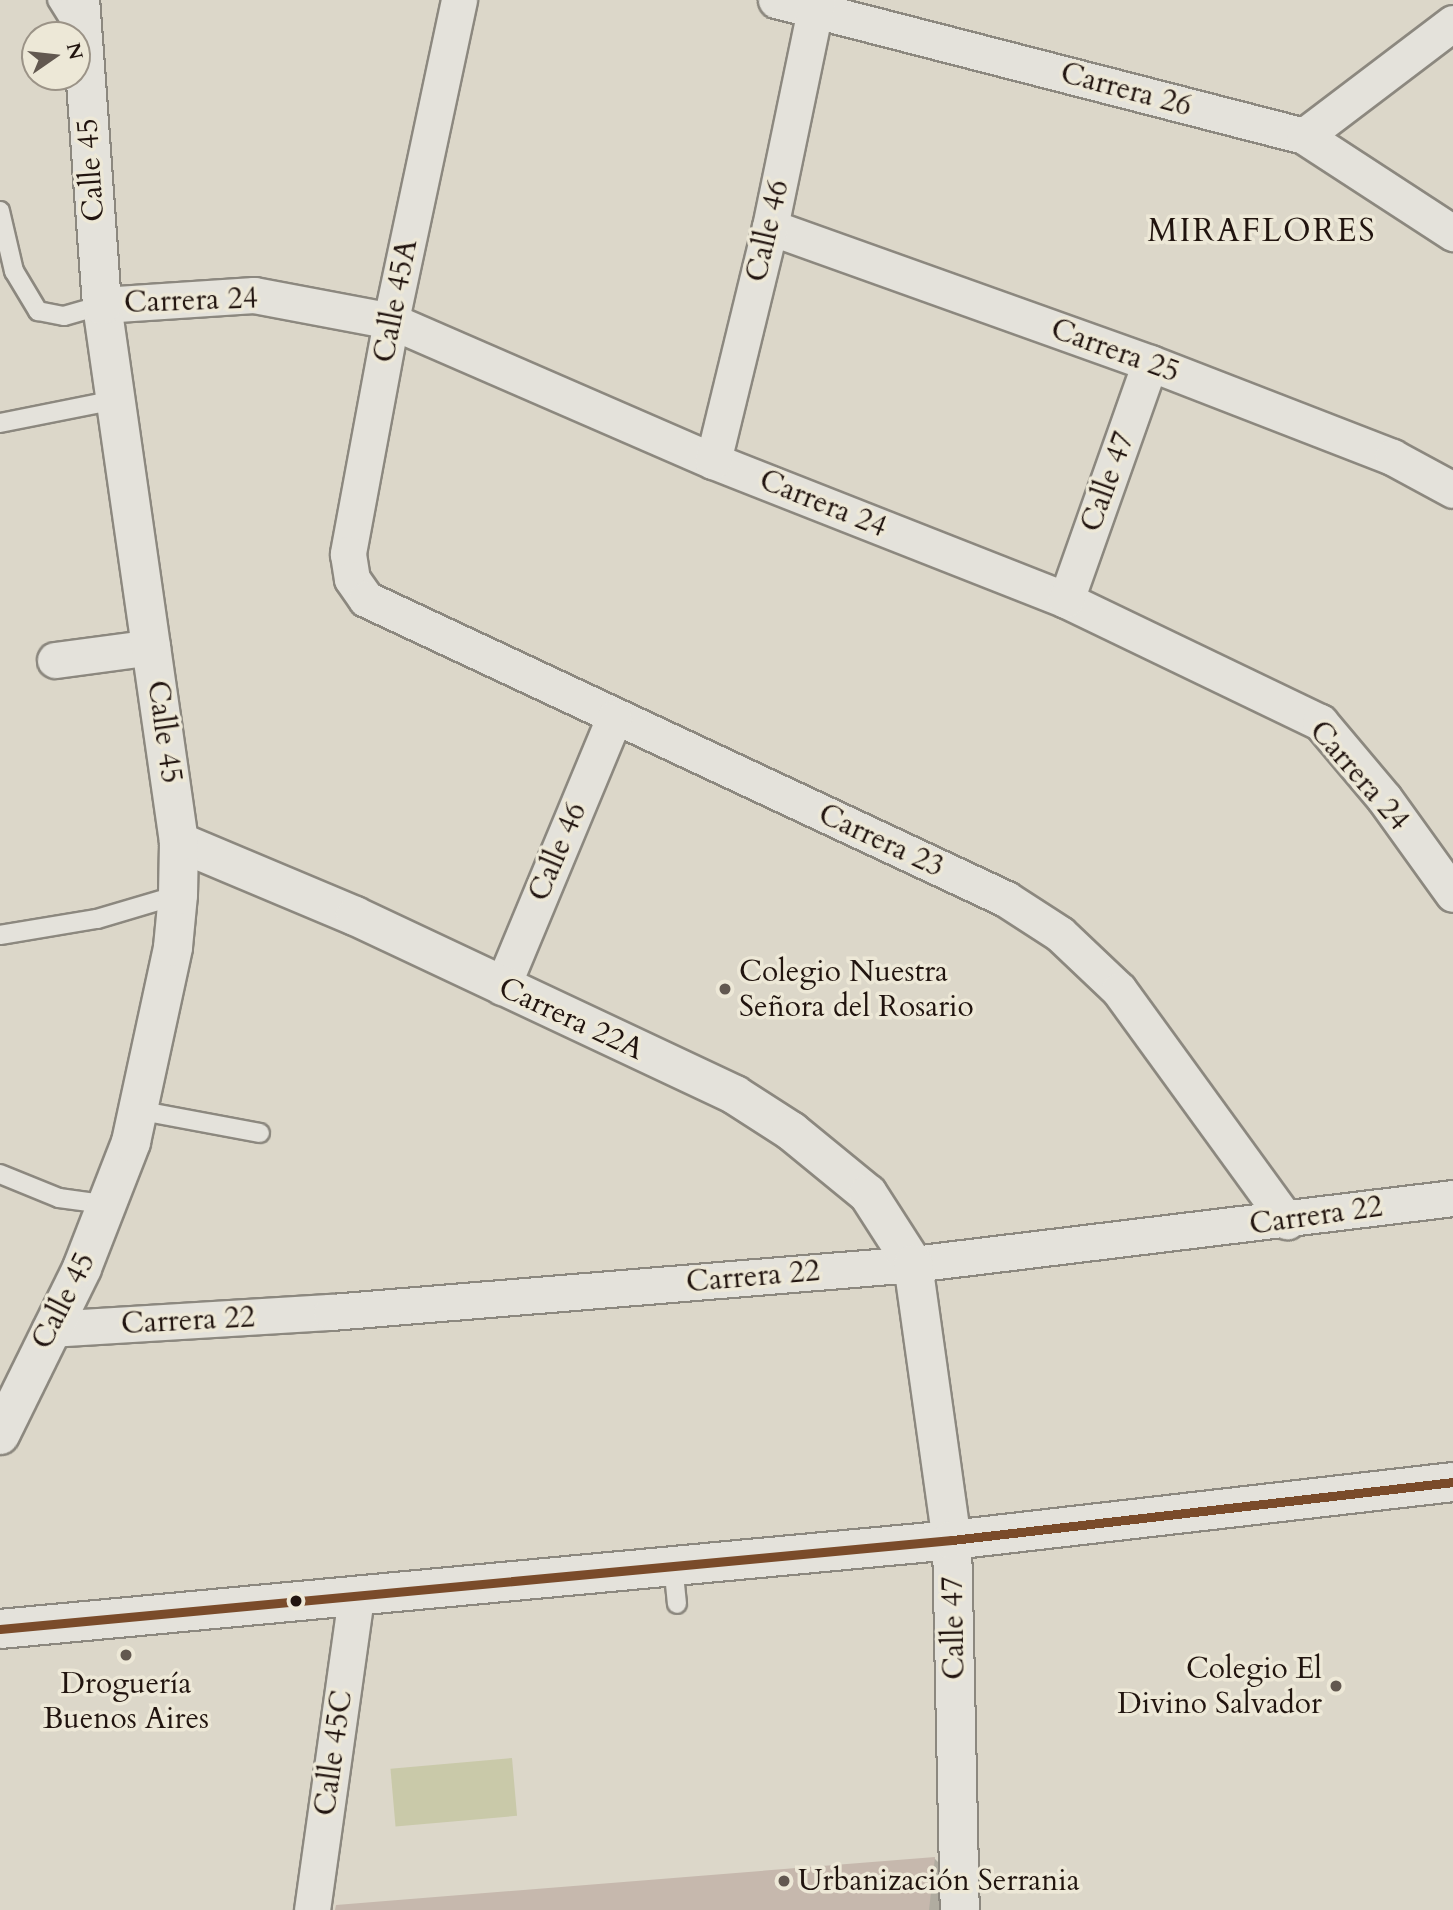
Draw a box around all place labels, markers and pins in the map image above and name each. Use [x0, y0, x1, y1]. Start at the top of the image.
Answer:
place label: Colegio Nuestra Señora del Rosario [739, 954, 974, 1024]
marker: Colegio Nuestra Señora del Rosario [717, 981, 733, 997]
unlabelled marker [289, 1594, 303, 1608]
marker: Droguería Buenos Aires [118, 1647, 134, 1663]
place label: Colegio El Divino Salvador [1117, 1651, 1322, 1722]
place label: Droguería Buenos Aires [43, 1666, 209, 1736]
marker: Colegio El Divino Salvador [1328, 1678, 1344, 1694]
place label: Urbanización Serrania [798, 1863, 1080, 1899]
marker: Urbanización Serrania [776, 1873, 792, 1889]

